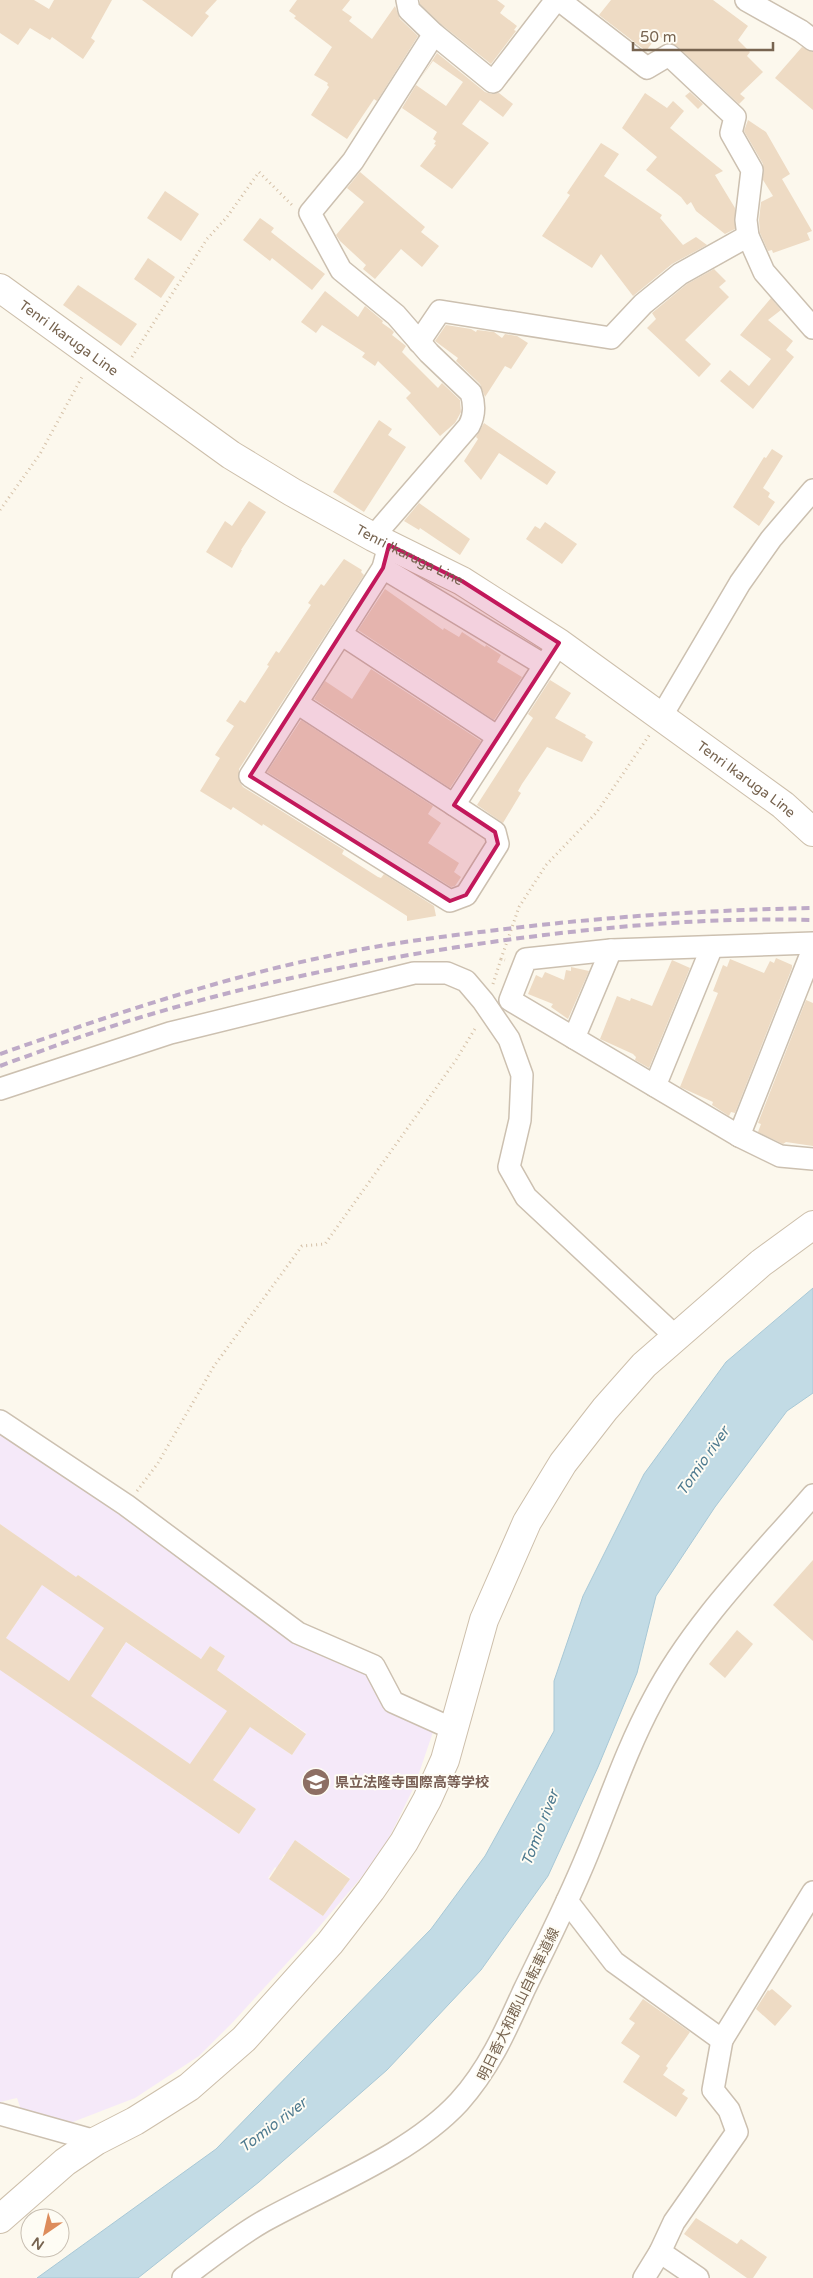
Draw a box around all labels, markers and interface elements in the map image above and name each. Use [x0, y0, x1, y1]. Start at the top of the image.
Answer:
scale bar [633, 20, 773, 52]
text: 50 m [640, 28, 677, 46]
street label: Tenri Ikaruga Line [16, 297, 122, 380]
street label: Tenri Ikaruga Line [353, 521, 466, 589]
street label: Tenri Ikaruga Line [693, 738, 799, 821]
water label: Tomio river [673, 1421, 734, 1499]
school or university icon: 県立法隆寺国際高等学校 [301, 1767, 331, 1797]
place label: 県立法隆寺国際高等学校 [335, 1774, 489, 1791]
water label: Tomio river [517, 1786, 563, 1868]
street label: 明日香大和郡山自転車道線 [474, 1925, 563, 2083]
water label: Tomio river [236, 2093, 312, 2156]
north arrow [20, 2208, 70, 2258]
text: N [29, 2233, 47, 2254]

